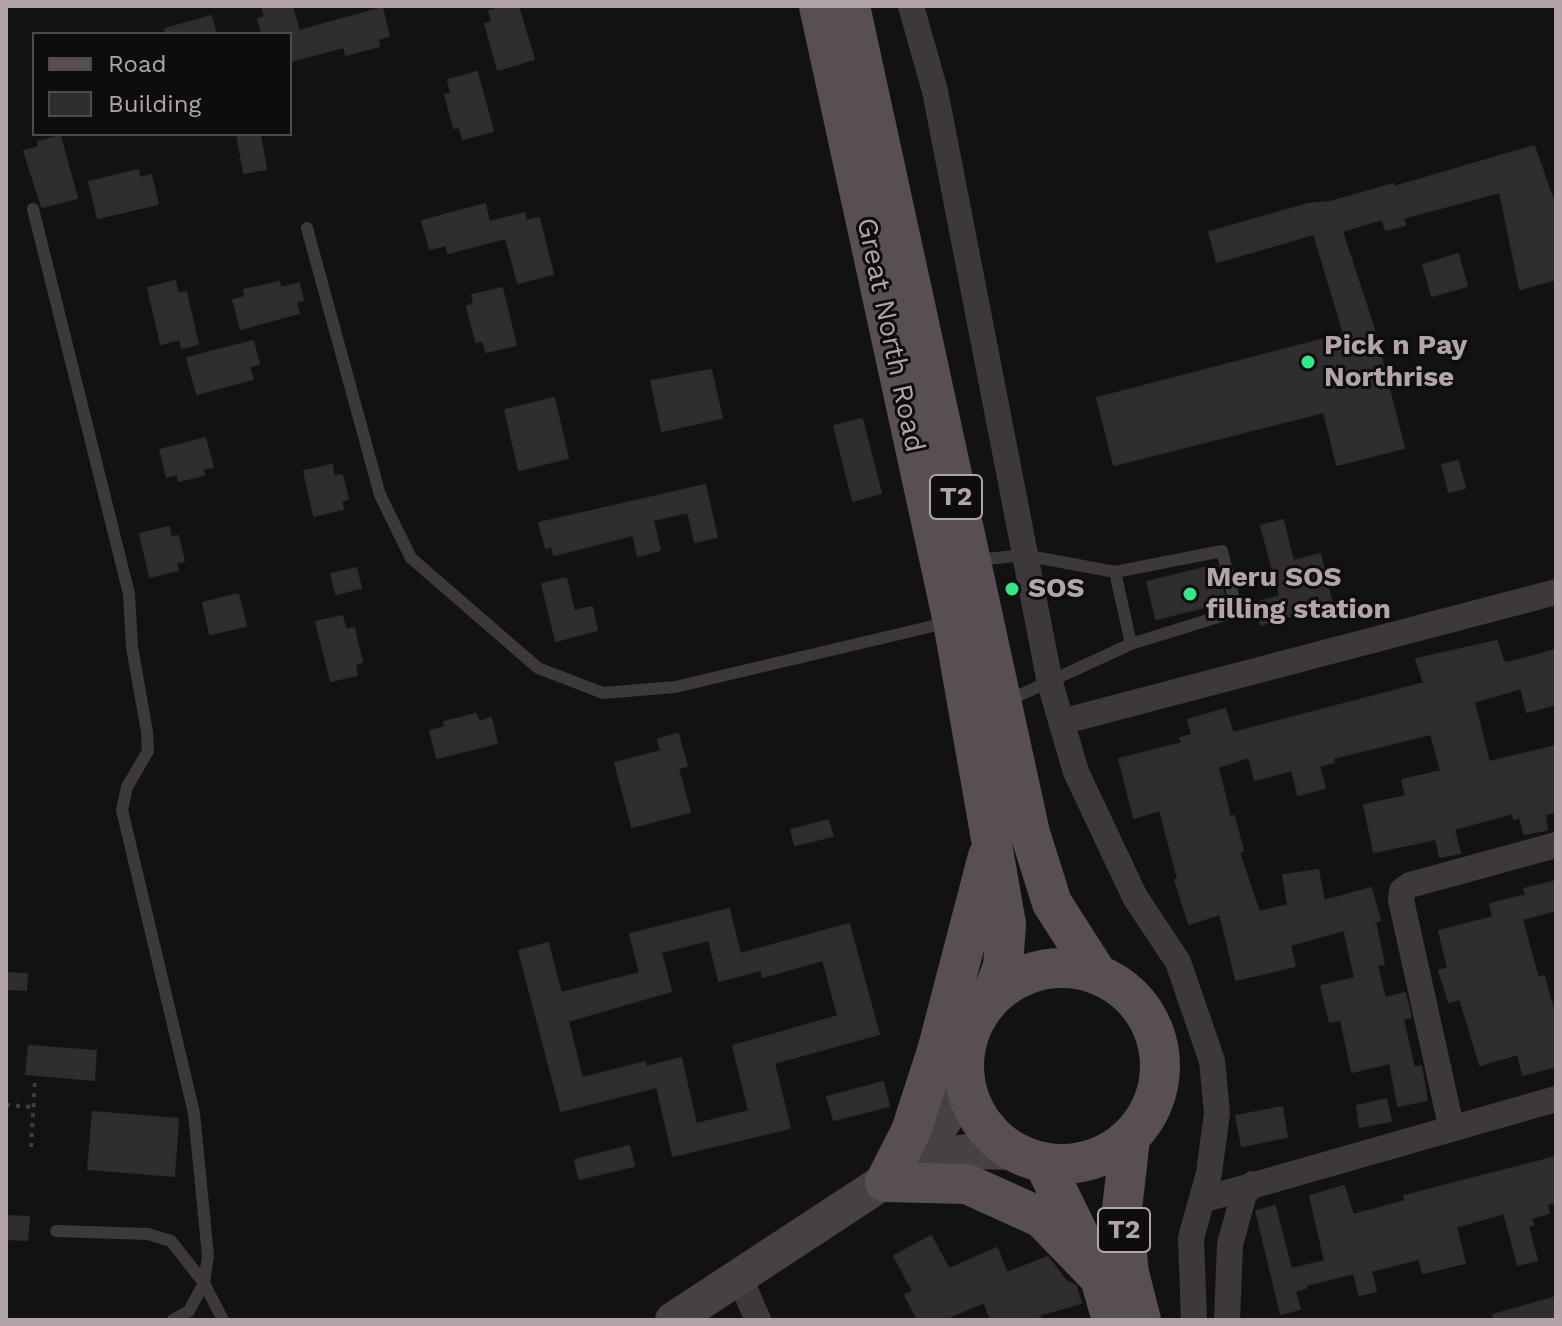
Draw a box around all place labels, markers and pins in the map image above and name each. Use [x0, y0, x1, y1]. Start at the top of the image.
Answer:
place label: Pick n Pay Northrise [1324, 329, 1467, 395]
marker: Pick n Pay Northrise [1299, 353, 1317, 371]
place label: Meru SOS filling station [1206, 561, 1391, 627]
place label: SOS [1028, 572, 1085, 606]
marker: SOS [1003, 580, 1021, 598]
marker: Meru SOS filling station [1181, 585, 1199, 603]

